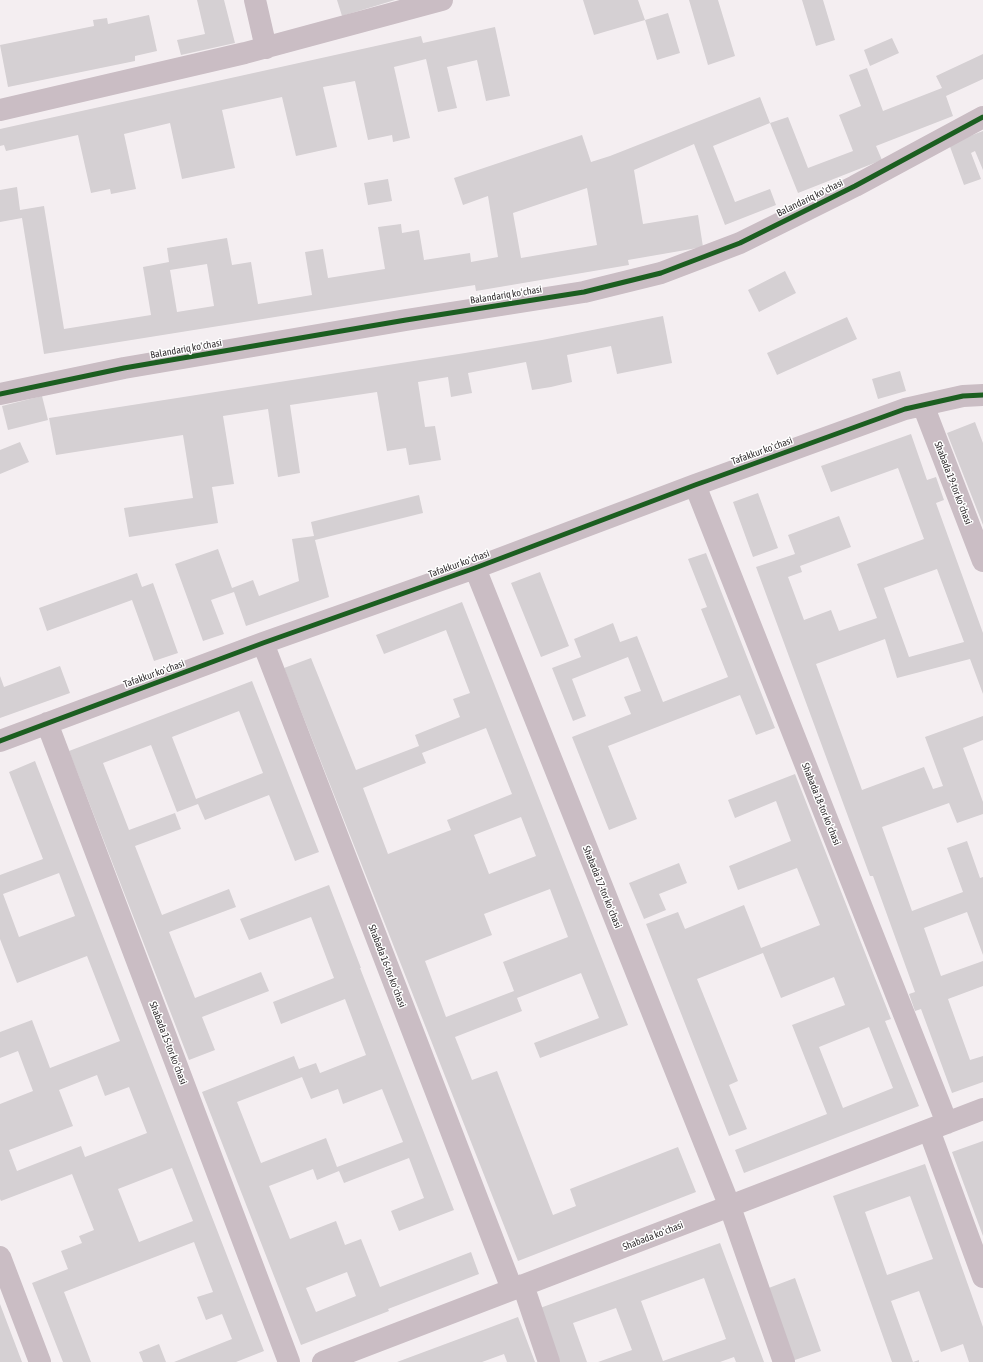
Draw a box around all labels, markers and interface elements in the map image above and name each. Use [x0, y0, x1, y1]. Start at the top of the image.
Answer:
street label: Balandariq koʻchasi [775, 177, 845, 219]
street label: Balandariq koʻchasi [469, 283, 543, 307]
street label: Balandariq koʻchasi [149, 337, 223, 361]
street label: Tafakkur koʻchasi [730, 434, 794, 468]
street label: Shabada 19-tor koʻchasi [932, 440, 974, 526]
street label: Tafakkur koʻchasi [427, 547, 491, 581]
street label: Tafakkur koʻchasi [122, 657, 186, 691]
street label: Shabada 18-tor koʻchasi [799, 761, 843, 847]
street label: Shabada 17-tor koʻchasi [580, 844, 624, 930]
street label: Shabada 16-tor koʻchasi [366, 923, 408, 1009]
street label: Shabada 15-tor koʻchasi [147, 1000, 189, 1086]
street label: Shabada koʻchasi [621, 1219, 685, 1253]

